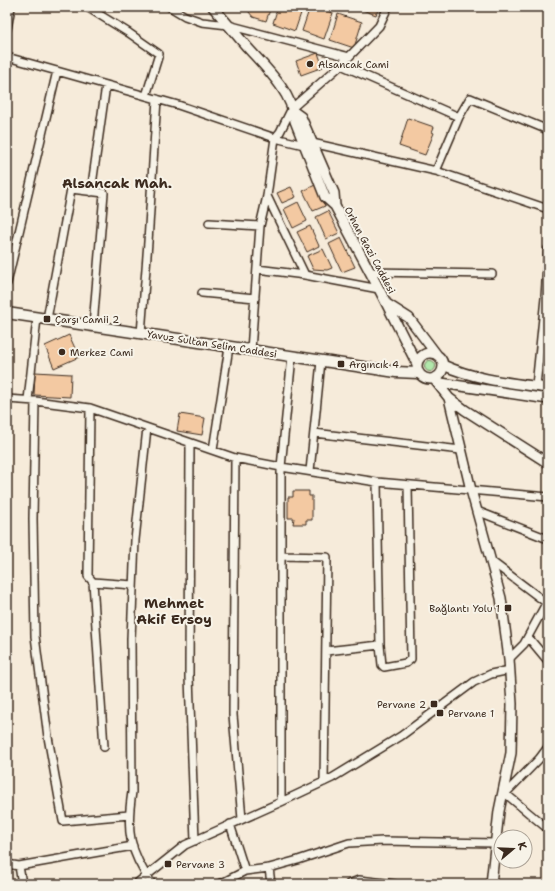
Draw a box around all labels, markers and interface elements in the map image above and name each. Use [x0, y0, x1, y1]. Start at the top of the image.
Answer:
place label: Alsancak Cami [318, 58, 389, 71]
marker: Alsancak Cami [305, 59, 315, 69]
district label: Alsancak Mah. [62, 174, 172, 192]
street label: Orhan Gazi Caddesi [342, 204, 399, 296]
place label: Çarşı Camii 2 [55, 313, 119, 326]
marker: Çarşı Camii 2 [42, 314, 52, 324]
street label: Yavuz Sultan Selim Caddesi [146, 327, 278, 361]
place label: Merkez Cami [70, 346, 133, 359]
marker: Merkez Cami [57, 347, 67, 357]
place label: Argıncık 4 [349, 358, 399, 371]
marker: Argıncık 4 [336, 359, 346, 369]
district label: Mehmet Akif Ersoy [136, 594, 212, 628]
place label: Bağlantı Yolu 1 [429, 602, 500, 615]
marker: Bağlantı Yolu 1 [503, 603, 513, 613]
place label: Pervane 2 [377, 698, 426, 711]
marker: Pervane 2 [429, 699, 439, 709]
place label: Pervane 1 [448, 707, 494, 720]
marker: Pervane 1 [435, 708, 445, 718]
north arrow [493, 829, 533, 869]
text: K [514, 840, 530, 852]
place label: Pervane 3 [176, 858, 225, 871]
marker: Pervane 3 [163, 859, 173, 869]

